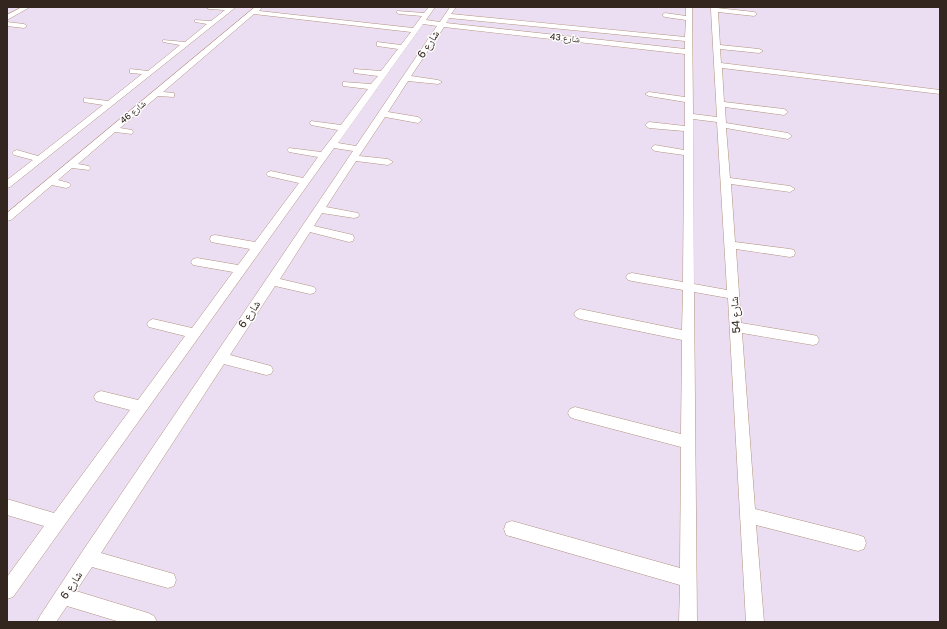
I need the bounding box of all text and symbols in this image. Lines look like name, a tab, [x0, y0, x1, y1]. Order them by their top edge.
street label: شارع 6	[414, 27, 442, 61]
street label: شارع 43	[549, 30, 581, 46]
street label: شارع 46	[118, 98, 149, 126]
street label: شارع 54	[727, 296, 743, 334]
street label: شارع 6	[235, 298, 263, 330]
street label: شارع 6	[57, 568, 85, 602]

